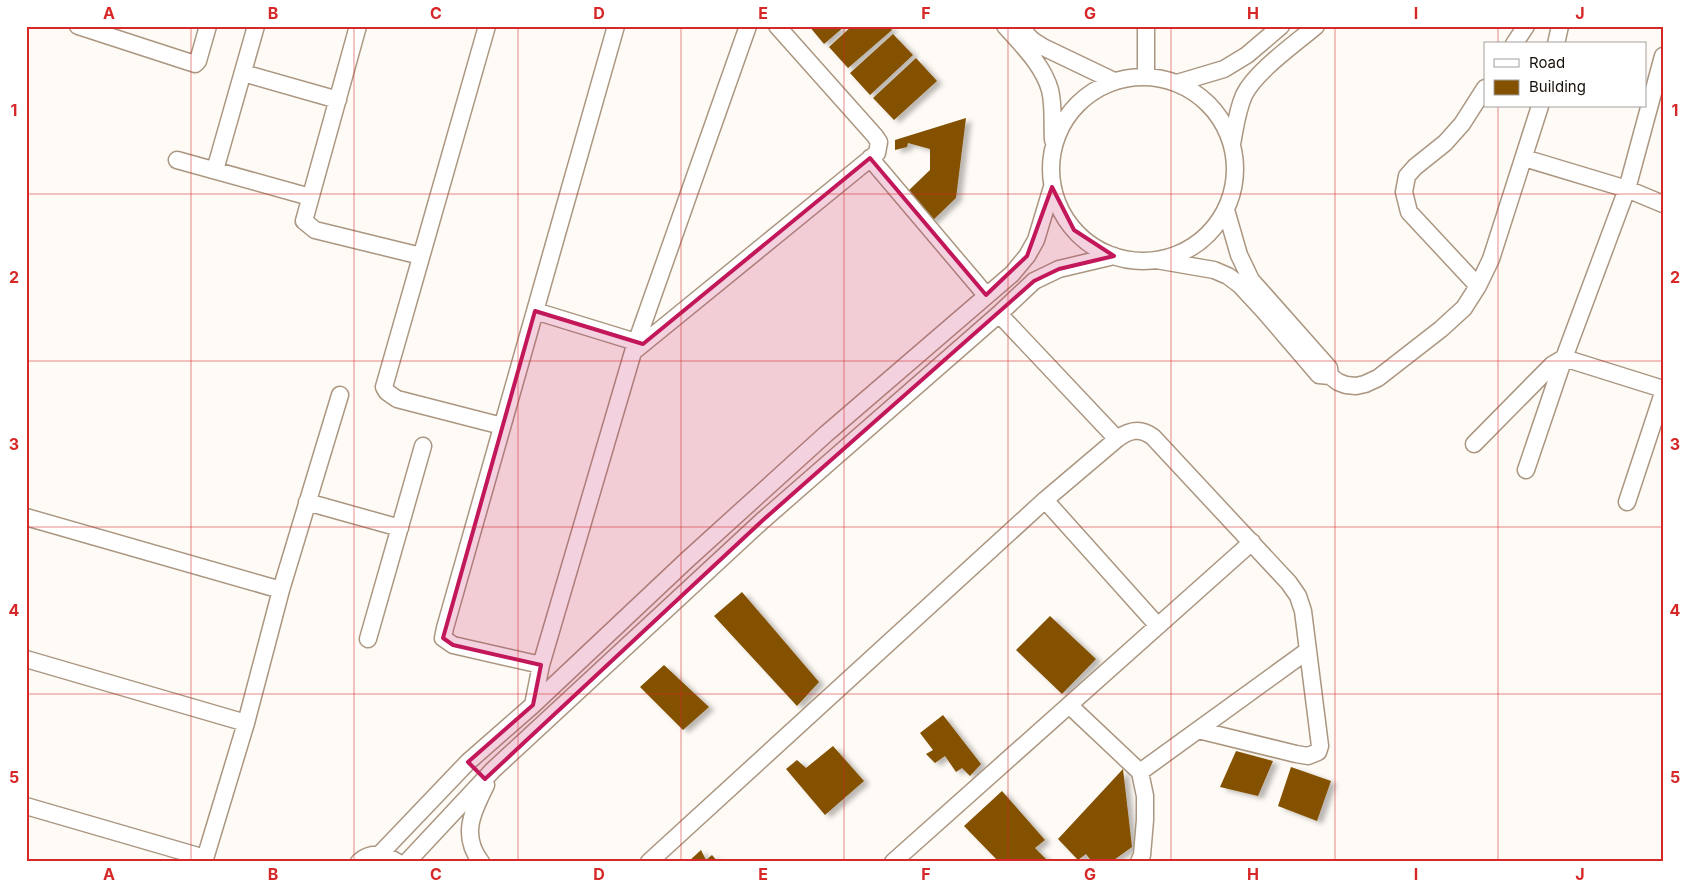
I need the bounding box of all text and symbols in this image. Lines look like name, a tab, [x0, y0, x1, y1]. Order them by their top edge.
text: A	[103, 3, 115, 23]
text: B	[268, 3, 278, 23]
text: C	[430, 3, 442, 23]
text: D	[593, 3, 605, 23]
text: E	[758, 3, 768, 23]
text: F	[921, 3, 931, 23]
text: G	[1084, 3, 1096, 23]
text: H	[1247, 3, 1259, 23]
text: I	[1414, 3, 1418, 23]
text: J	[1575, 3, 1585, 23]
legend	[1484, 42, 1646, 108]
text: Road	[1529, 53, 1565, 72]
text: Building	[1529, 77, 1586, 96]
text: 1	[11, 100, 17, 120]
text: 1	[1672, 100, 1678, 120]
text: 2	[9, 267, 19, 287]
text: 2	[1670, 267, 1680, 287]
text: 3	[9, 434, 19, 454]
text: 3	[1670, 434, 1680, 454]
text: 4	[9, 600, 20, 620]
text: 4	[1670, 600, 1681, 620]
text: 5	[9, 767, 19, 787]
text: 5	[1670, 767, 1680, 787]
text: A	[103, 864, 115, 884]
text: B	[268, 864, 278, 884]
text: C	[430, 864, 442, 884]
text: D	[593, 864, 605, 884]
text: E	[758, 864, 768, 884]
text: F	[921, 864, 931, 884]
text: G	[1084, 864, 1096, 884]
text: H	[1247, 864, 1259, 884]
text: I	[1414, 864, 1418, 884]
text: J	[1575, 864, 1585, 884]

